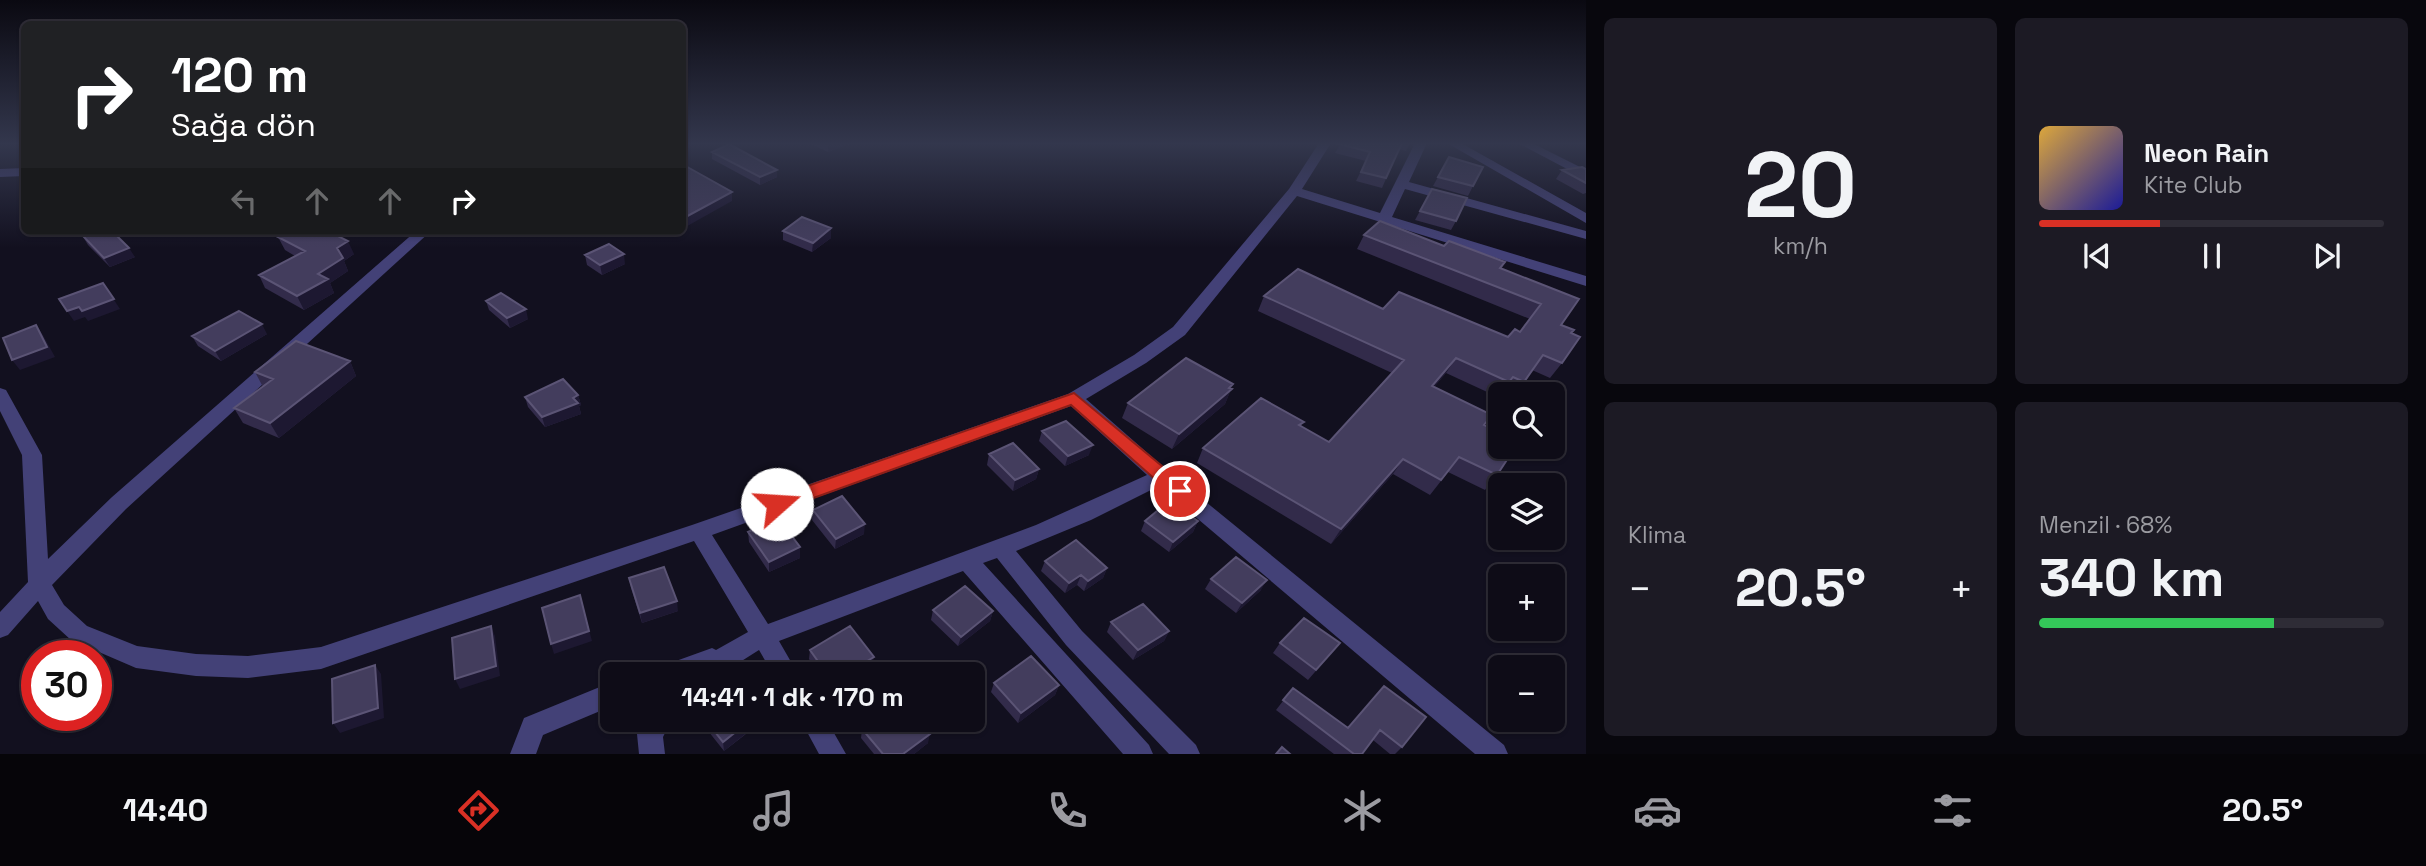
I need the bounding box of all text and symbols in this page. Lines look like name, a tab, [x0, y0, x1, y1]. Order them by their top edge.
text: 120 m	[171, 44, 308, 106]
icon: right	[56, 49, 147, 140]
text: Sağa dön	[171, 105, 316, 145]
text: 20	[1744, 127, 1857, 244]
text: Neon Rain	[2144, 136, 2269, 170]
text: Kite Club	[2144, 170, 2243, 200]
icon: left	[225, 182, 263, 220]
icon: ahead	[298, 182, 336, 220]
icon: ahead	[371, 182, 409, 220]
icon: right	[444, 182, 482, 220]
text: km/h	[1773, 231, 1828, 261]
icon: previous	[2078, 237, 2116, 275]
icon: pause	[2193, 237, 2231, 275]
icon: next	[2308, 237, 2346, 275]
map controls	[1488, 382, 1565, 732]
button: search	[1488, 382, 1565, 459]
pin	[1150, 461, 1210, 521]
position arrow	[740, 467, 814, 541]
icon: arrive	[1161, 472, 1199, 510]
button: layers	[1488, 473, 1565, 550]
text: Menzil · 68%	[2039, 510, 2172, 540]
text: Klima	[1628, 520, 1686, 550]
text: 340 km	[2039, 545, 2224, 611]
text: 20.5°	[1735, 555, 1866, 621]
button: +	[1488, 564, 1565, 641]
text: −	[1628, 565, 1652, 613]
text: +	[1949, 565, 1973, 613]
speed limit sign: 30	[21, 640, 112, 731]
button: −	[1488, 655, 1565, 732]
text: 14:41 · 1 dk · 170 m	[681, 680, 904, 714]
icon: directions	[454, 786, 503, 835]
icon: music	[749, 786, 798, 835]
icon: phone	[1043, 786, 1092, 835]
icon: climate	[1338, 786, 1387, 835]
icon: car	[1633, 786, 1682, 835]
icon: filters	[1928, 786, 1977, 835]
text: 14:40	[123, 790, 208, 830]
text: 20.5°	[2222, 790, 2303, 830]

